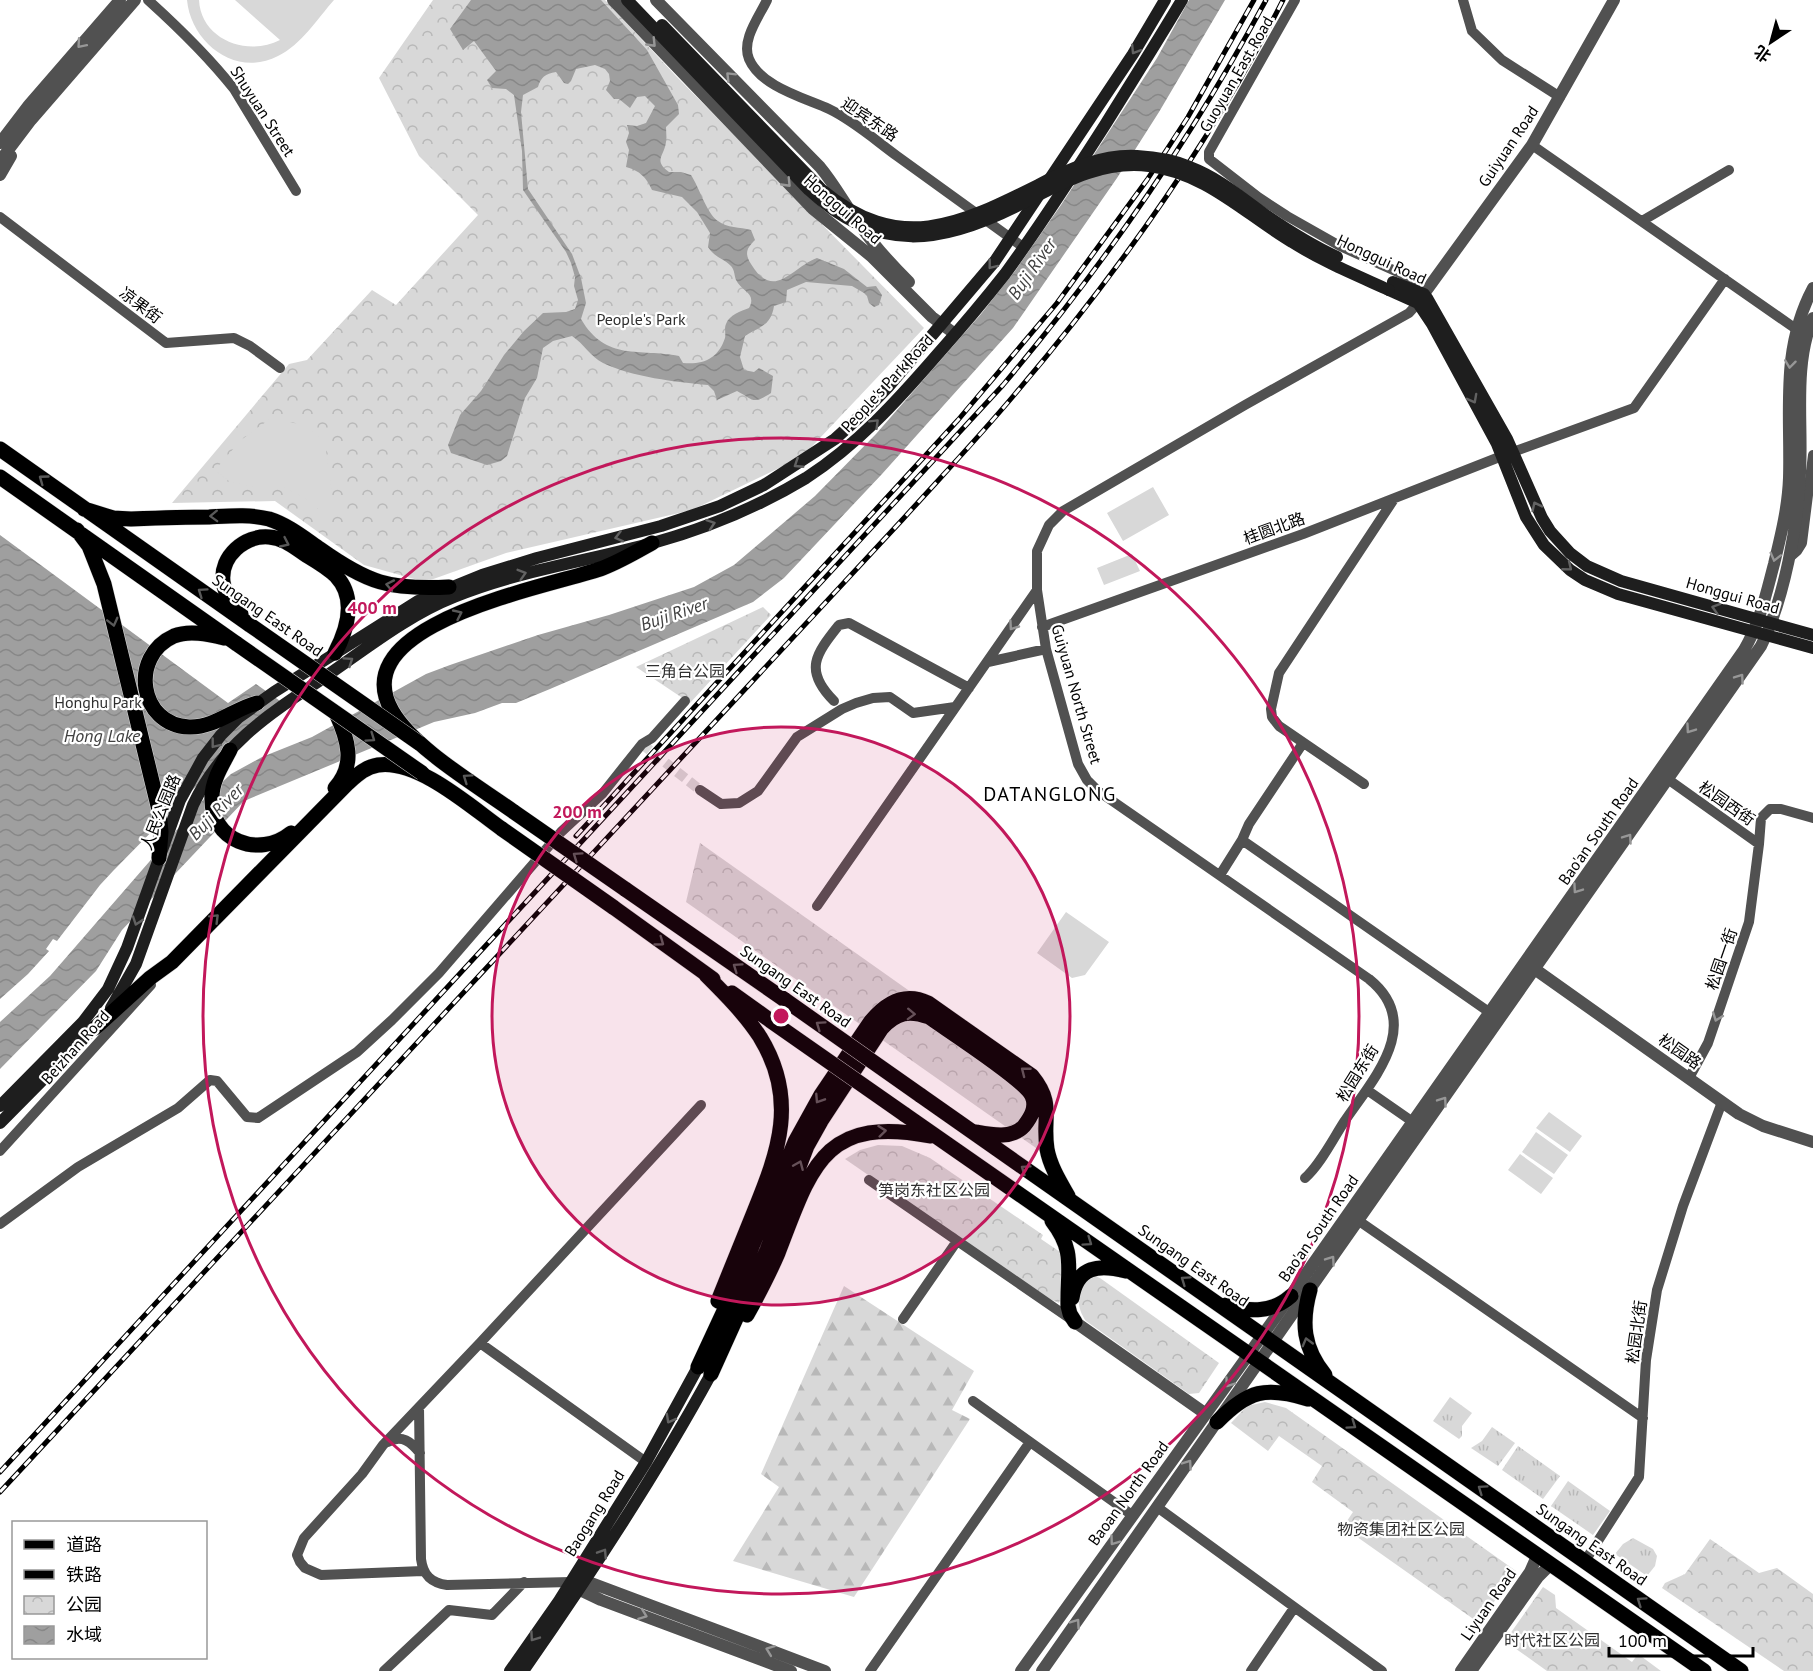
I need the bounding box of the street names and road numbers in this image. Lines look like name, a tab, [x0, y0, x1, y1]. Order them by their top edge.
street label: Guoyuan East Road	[1195, 12, 1277, 136]
street label: Shuyuan Street	[226, 62, 300, 160]
street label: 迎宾东路	[838, 93, 902, 145]
street label: Guiyuan Road	[1474, 102, 1542, 190]
street label: Honggui Road	[800, 170, 886, 248]
street label: Honggui Road	[1334, 230, 1430, 288]
street label: 凉果街	[116, 283, 166, 327]
street label: People's Park Road	[836, 330, 938, 436]
street label: 桂圆北路	[1241, 508, 1307, 548]
street label: Sungang East Road	[209, 569, 327, 661]
street label: Honggui Road	[1684, 572, 1782, 618]
street label: Guiyuan North Street	[1047, 622, 1107, 767]
street label: 人民公园路	[136, 771, 184, 853]
street label: Bao'an South Road	[1554, 773, 1642, 889]
street label: 松园西街	[1695, 776, 1759, 830]
street label: 松园一街	[1701, 925, 1741, 993]
street label: Sungang East Road	[737, 940, 855, 1032]
street label: Beizhan Road	[37, 1006, 113, 1088]
street label: 松园路	[1655, 1029, 1705, 1073]
street label: 松园东街	[1332, 1041, 1382, 1105]
street label: Bao'an South Road	[1274, 1170, 1362, 1286]
street label: Sungang East Road	[1135, 1219, 1253, 1311]
street label: 松园北街	[1622, 1299, 1650, 1365]
street label: Baoan North Road	[1083, 1437, 1173, 1549]
street label: Baogang Road	[560, 1466, 628, 1560]
street label: Sungang East Road	[1533, 1498, 1651, 1590]
street label: Liyuan Road	[1456, 1564, 1520, 1644]

